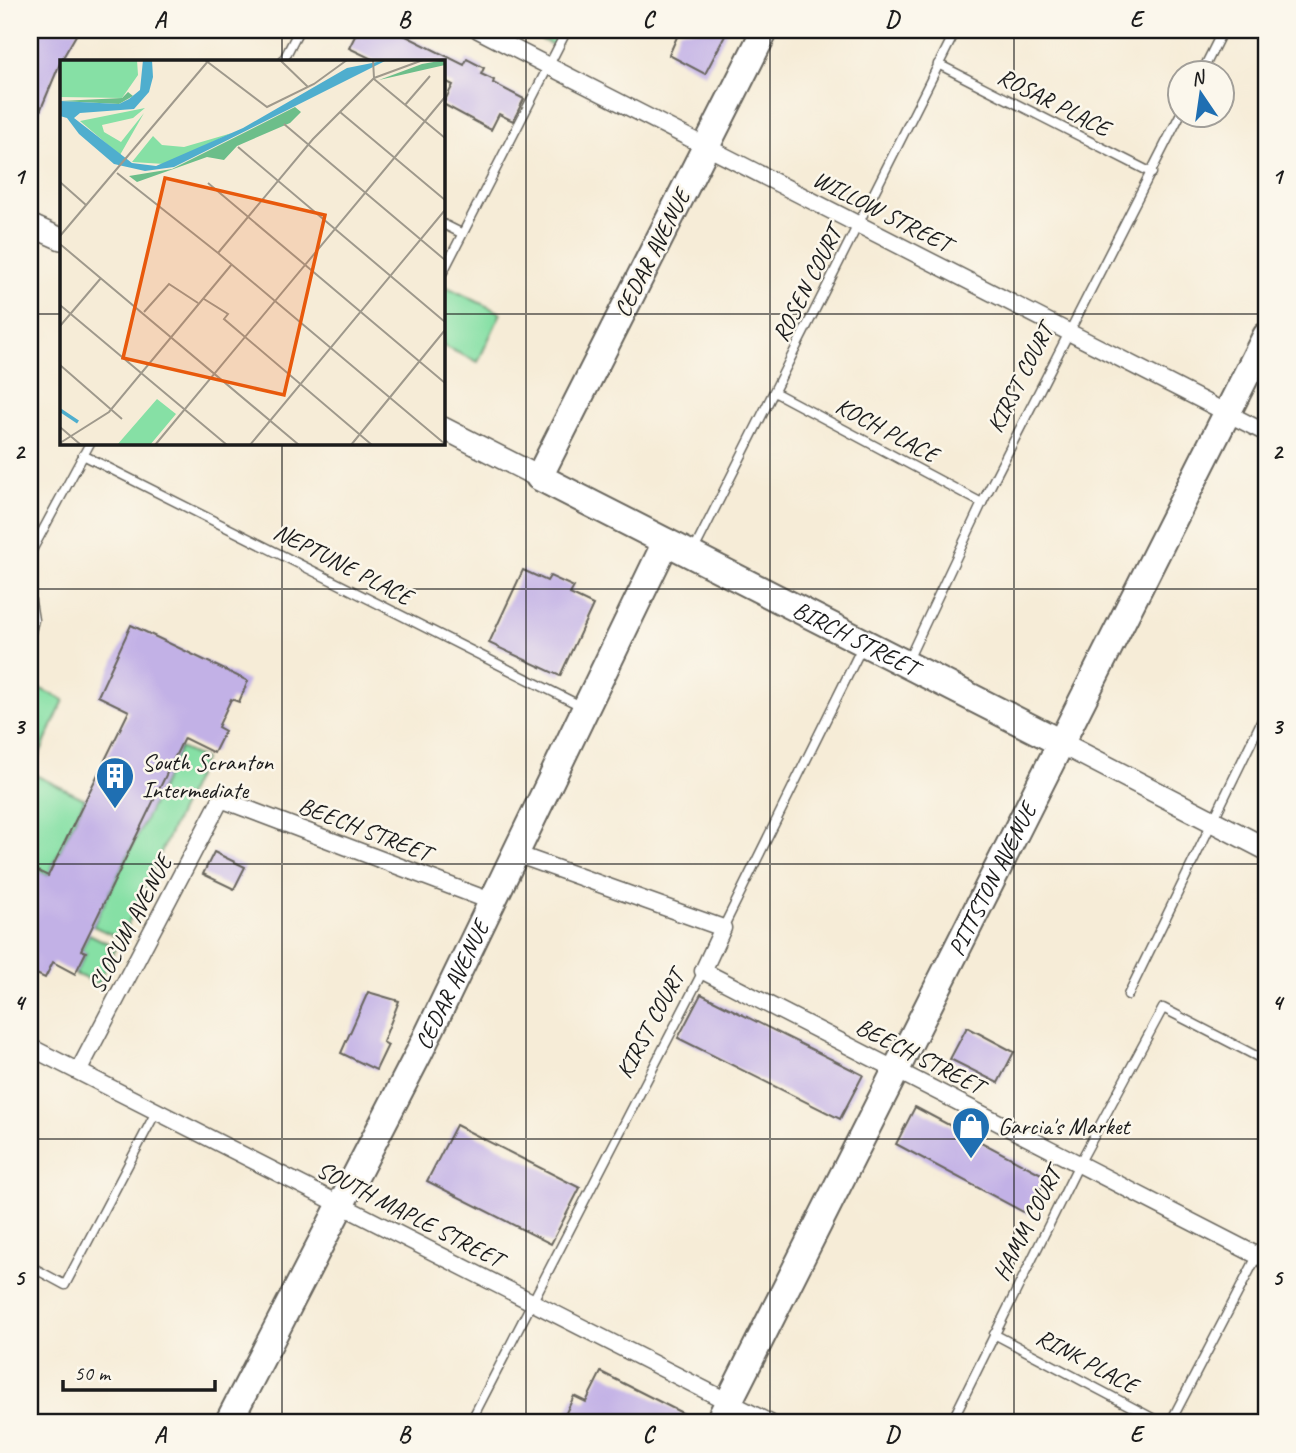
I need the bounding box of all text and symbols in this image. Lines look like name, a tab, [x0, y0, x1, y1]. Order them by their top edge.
text: A	[154, 5, 168, 34]
text: B	[398, 5, 412, 34]
text: C	[643, 5, 657, 34]
text: D	[885, 5, 901, 34]
text: E	[1130, 5, 1146, 34]
inset map	[60, 60, 444, 444]
north arrow	[1166, 60, 1236, 130]
street label: ROSAR PLACE	[993, 61, 1118, 145]
text: N	[1189, 65, 1209, 91]
text: 1	[14, 162, 27, 191]
text: 1	[1272, 162, 1285, 191]
street label: WILLOW STREET	[808, 163, 961, 261]
street label: CEDAR AVENUE	[607, 182, 698, 322]
street label: ROSEN COURT	[765, 216, 851, 346]
street label: KIRST COURT	[980, 314, 1062, 438]
street label: KOCH PLACE	[831, 391, 946, 471]
text: 2	[14, 437, 27, 466]
text: 2	[1272, 437, 1285, 466]
street label: NEPTUNE PLACE	[269, 516, 420, 613]
street label: BIRCH STREET	[788, 594, 928, 685]
text: 3	[14, 712, 27, 741]
text: 3	[1272, 712, 1285, 741]
place label: South Scranton Intermediate	[142, 747, 274, 805]
building icon: South Scranton Intermediate	[94, 755, 136, 810]
street label: BEECH STREET	[295, 790, 440, 870]
street label: PITTSTON AVENUE	[941, 795, 1044, 961]
street label: SLOCUM AVENUE	[81, 847, 180, 998]
street label: CEDAR AVENUE	[408, 913, 497, 1054]
street label: KIRST COURT	[609, 960, 693, 1083]
text: 4	[14, 988, 27, 1017]
text: 4	[1272, 988, 1285, 1017]
street label: BEECH STREET	[851, 1011, 993, 1103]
shop icon: Garcia's Market	[950, 1105, 992, 1160]
place label: Garcia's Market	[998, 1111, 1131, 1141]
street label: SOUTH MAPLE STREET	[312, 1154, 513, 1276]
street label: HAMM COURT	[986, 1157, 1071, 1286]
text: 5	[14, 1263, 26, 1292]
text: 5	[1272, 1263, 1284, 1292]
street label: RINK PLACE	[1031, 1322, 1145, 1402]
scale bar	[63, 1348, 215, 1392]
text: 50 m	[74, 1360, 112, 1386]
text: A	[154, 1420, 168, 1449]
text: B	[398, 1420, 412, 1449]
text: C	[643, 1420, 657, 1449]
text: D	[885, 1420, 901, 1449]
text: E	[1130, 1420, 1146, 1449]

